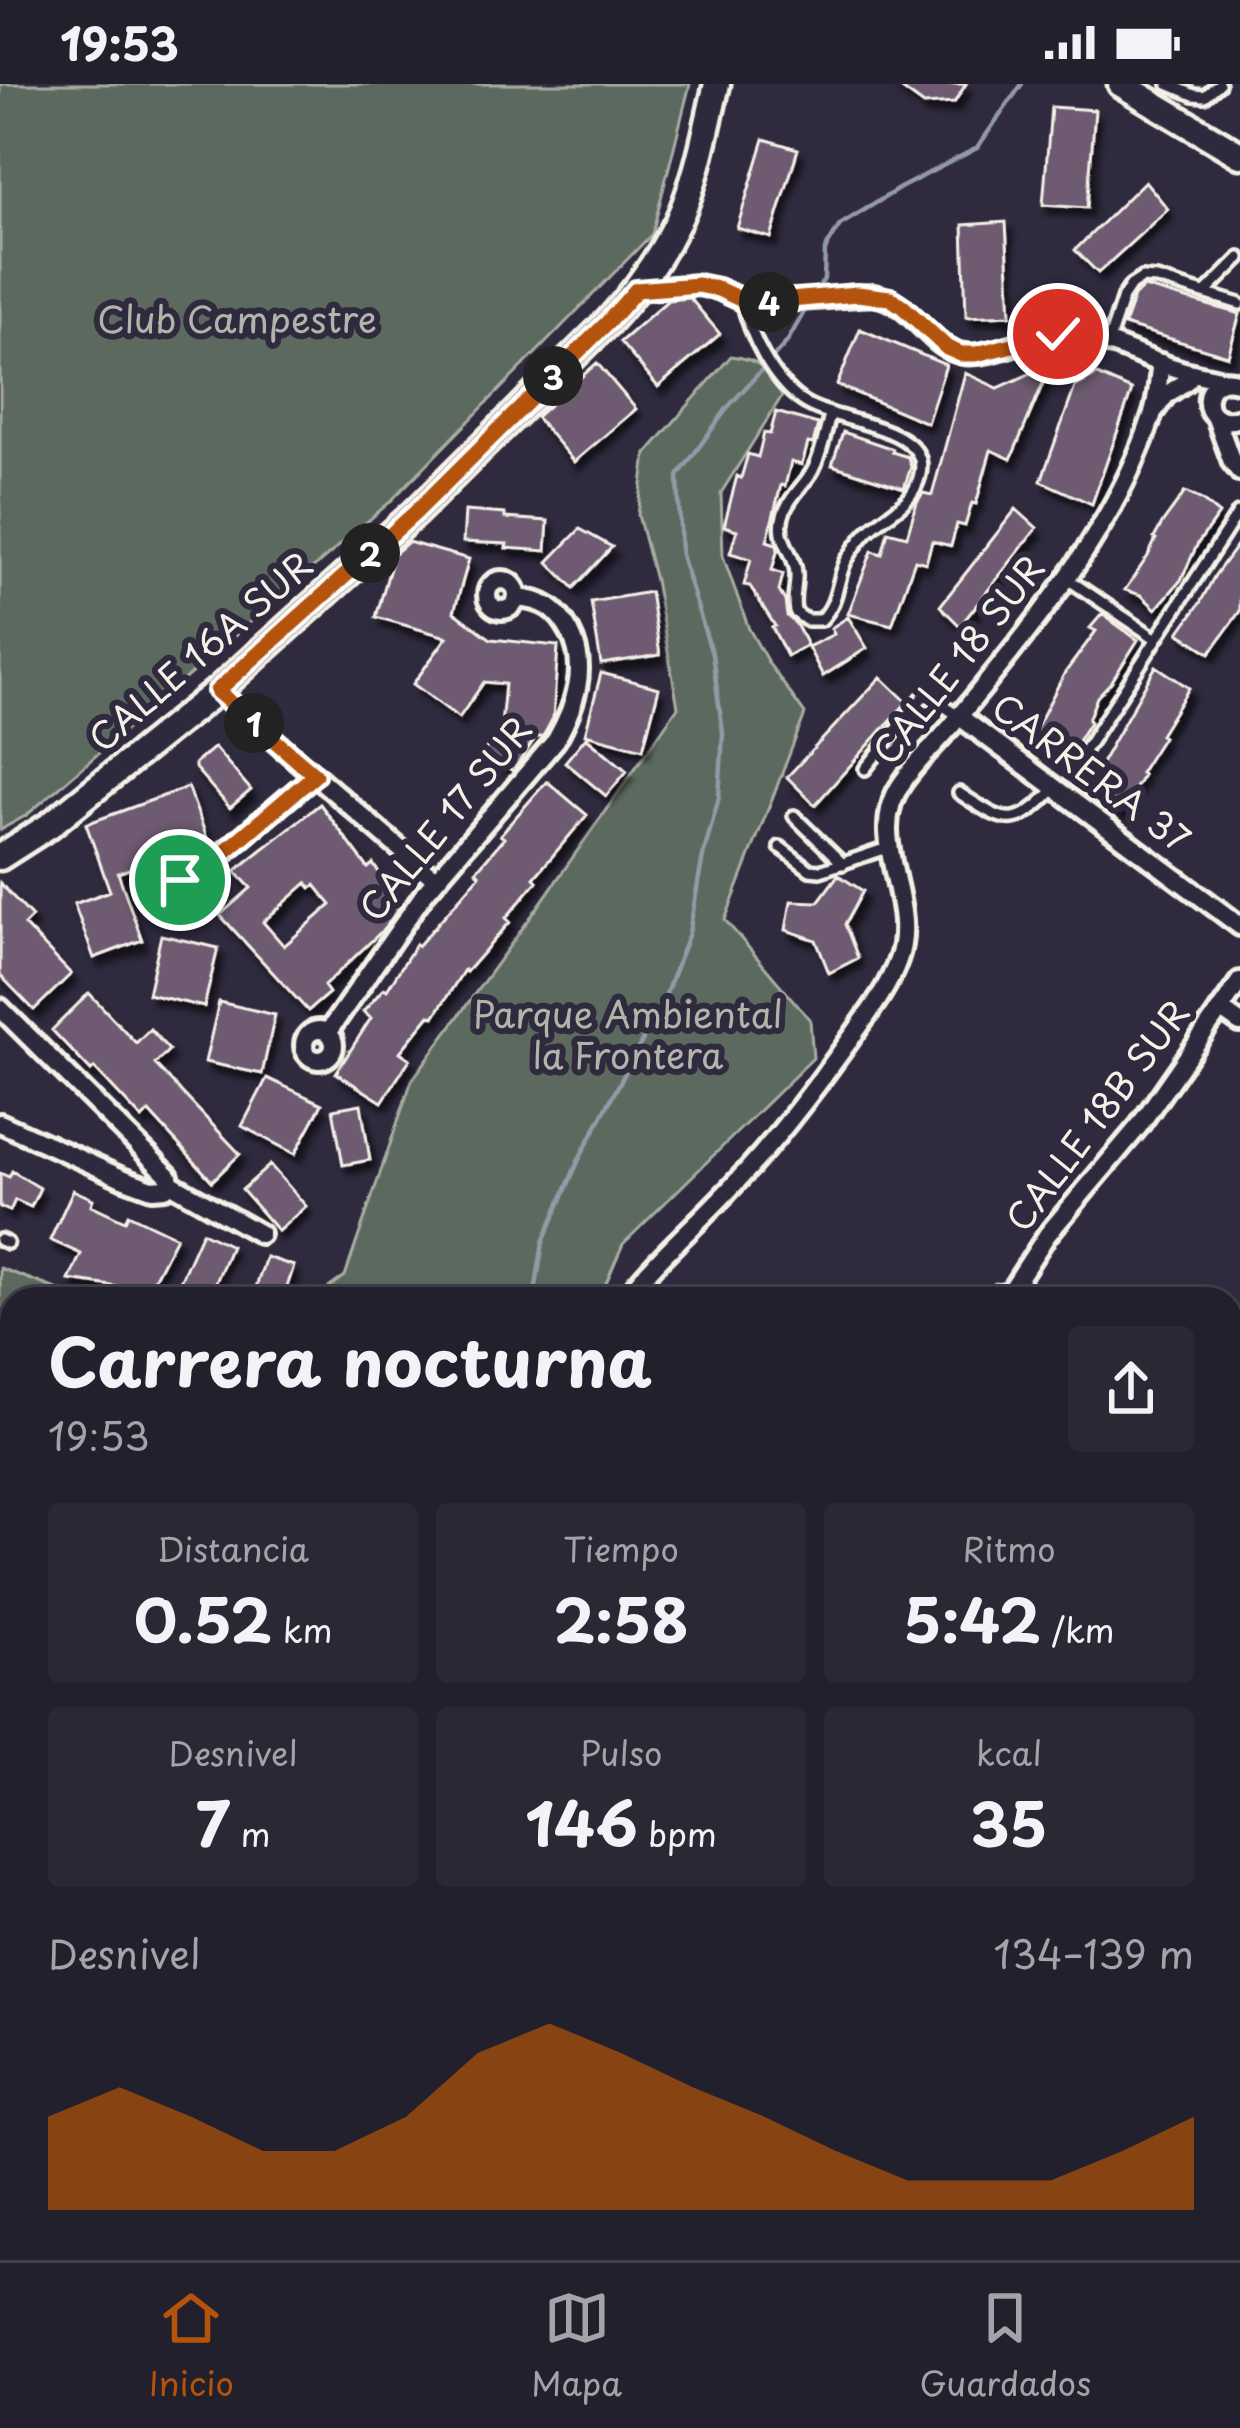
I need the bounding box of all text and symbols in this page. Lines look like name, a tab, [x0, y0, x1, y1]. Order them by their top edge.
text: 19:53	[60, 8, 179, 76]
pin: 4	[739, 272, 799, 332]
text: 4	[758, 277, 780, 327]
pin	[1007, 283, 1109, 385]
park label: Club Campestre	[97, 291, 377, 345]
icon: check	[1025, 301, 1091, 367]
pin: 3	[523, 346, 583, 406]
text: 3	[542, 351, 564, 401]
pin: 2	[340, 523, 400, 583]
text: 2	[358, 528, 382, 578]
street label: CALLE 16A SUR	[79, 542, 323, 762]
street label: CALLE 18 SUR	[858, 542, 1057, 775]
street label: CARRERA 37	[982, 679, 1203, 864]
pin: 1	[224, 693, 284, 753]
street label: CALLE 17 SUR	[345, 704, 544, 932]
pin	[129, 829, 231, 931]
icon: arrive	[147, 847, 213, 913]
park label: Parque Ambiental la Frontera	[473, 986, 783, 1081]
street label: CALLE 18B SUR	[991, 988, 1202, 1242]
text: Carrera nocturna	[48, 1310, 652, 1409]
button: share	[1068, 1326, 1194, 1452]
text: 19:53	[48, 1405, 150, 1464]
text: Distancia	[157, 1523, 309, 1573]
text: Tiempo	[563, 1523, 679, 1573]
text: Ritmo	[962, 1523, 1056, 1573]
text: 0.52	[134, 1573, 272, 1663]
text: 2:58	[553, 1573, 689, 1663]
text: 5:42	[903, 1573, 1041, 1663]
text: km	[272, 1604, 332, 1654]
text: /km	[1041, 1604, 1115, 1654]
text: Desnivel	[169, 1727, 297, 1777]
text: Pulso	[580, 1727, 662, 1777]
text: kcal	[976, 1727, 1042, 1777]
text: 7	[195, 1777, 230, 1867]
text: 146	[525, 1777, 638, 1867]
text: 35	[970, 1777, 1048, 1867]
text: m	[230, 1808, 271, 1858]
text: bpm	[638, 1808, 717, 1858]
text: Desnivel	[48, 1923, 200, 1982]
text: 134–139 m	[994, 1923, 1194, 1982]
tab: Inicio	[149, 2285, 234, 2407]
tab: Mapa	[531, 2285, 622, 2407]
tab: Guardados	[919, 2285, 1091, 2407]

